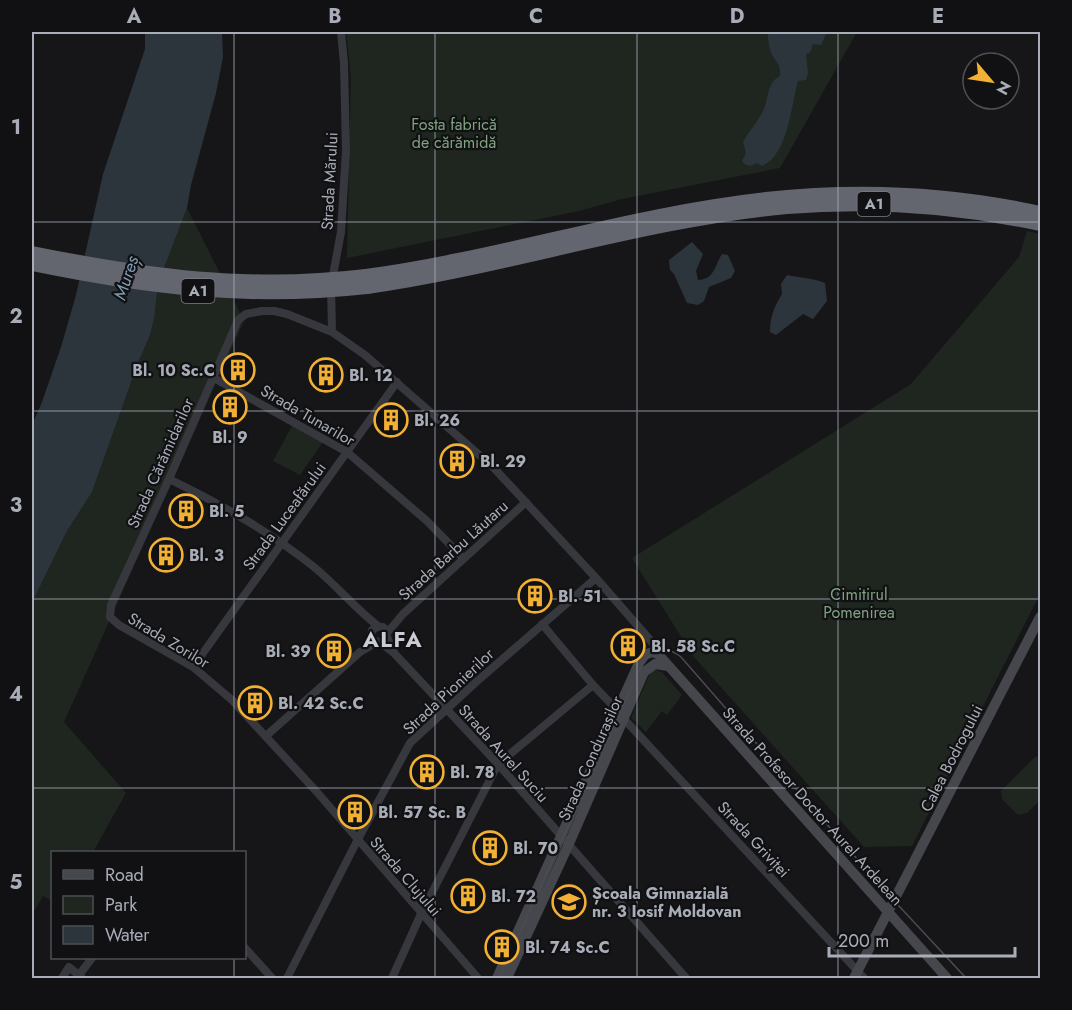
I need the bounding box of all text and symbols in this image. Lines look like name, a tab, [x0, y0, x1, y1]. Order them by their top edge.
text: A	[126, 2, 142, 31]
text: B	[328, 2, 342, 31]
text: C	[529, 2, 543, 31]
text: D	[730, 2, 744, 31]
text: E	[932, 2, 944, 31]
north arrow	[961, 51, 1021, 111]
text: N	[991, 77, 1017, 99]
text: 1	[11, 113, 21, 142]
park label: Fosta fabrică de cărămidă	[411, 113, 497, 154]
street label: Strada Mărului	[315, 131, 344, 231]
road number: A1	[858, 192, 890, 216]
water label: Mureș	[107, 252, 146, 303]
road number: A1	[182, 279, 214, 303]
text: 2	[9, 302, 23, 331]
building icon: Bl. 10 Sc.C	[220, 352, 256, 388]
building icon: Bl. 12	[308, 357, 344, 393]
place label: Bl. 10 Sc.C	[132, 359, 215, 382]
place label: Bl. 12	[349, 364, 393, 387]
street label: Strada Tunarilor	[256, 379, 360, 452]
building icon: Bl. 9	[212, 389, 248, 425]
street label: Strada Cărămidarilor	[121, 394, 200, 532]
building icon: Bl. 26	[373, 402, 409, 438]
place label: Bl. 26	[414, 409, 460, 432]
place label: Bl. 9	[212, 426, 248, 449]
building icon: Bl. 29	[439, 443, 475, 479]
place label: Bl. 29	[480, 450, 526, 473]
street label: Strada Luceafărului	[237, 457, 332, 575]
text: 3	[10, 491, 22, 520]
building icon: Bl. 5	[168, 493, 204, 529]
street label: Strada Barbu Lăutaru	[393, 495, 513, 606]
place label: Bl. 5	[209, 500, 244, 523]
building icon: Bl. 3	[148, 537, 184, 573]
place label: Bl. 3	[189, 544, 224, 567]
building icon: Bl. 51	[517, 578, 553, 614]
park label: Cimitirul Pomenirea	[823, 583, 895, 624]
place label: Bl. 51	[558, 585, 601, 608]
street label: Strada Zorilor	[123, 607, 215, 674]
district label: ALFA	[362, 623, 423, 655]
building icon: Bl. 58 Sc.C	[610, 628, 646, 664]
building icon: Bl. 39	[316, 633, 352, 669]
place label: Bl. 58 Sc.C	[651, 635, 735, 658]
place label: Bl. 39	[265, 640, 311, 663]
street label: Strada Pionierilor	[398, 643, 499, 740]
text: 4	[9, 680, 23, 709]
building icon: Bl. 42 Sc.C	[237, 685, 273, 721]
place label: Bl. 42 Sc.C	[278, 692, 364, 715]
street label: Strada Condurașilor	[553, 692, 629, 824]
street label: Strada Aurel Suciu	[453, 699, 554, 808]
street label: Calea Bodrogului	[915, 701, 988, 816]
street label: Strada Profesor Doctor Aurel Ardelean	[717, 702, 908, 911]
building icon: Bl. 78	[409, 754, 445, 790]
place label: Bl. 78	[450, 761, 495, 784]
building icon: Bl. 57 Sc. B	[337, 794, 373, 830]
street label: Strada Griviței	[712, 796, 795, 883]
place label: Bl. 57 Sc. B	[378, 801, 466, 824]
building icon: Bl. 70	[472, 830, 508, 866]
street label: Strada Clujului	[364, 831, 447, 921]
place label: Bl. 70	[513, 837, 558, 860]
legend	[51, 851, 246, 959]
text: Road	[105, 862, 144, 888]
text: 5	[10, 868, 23, 897]
building icon: Bl. 72	[450, 878, 486, 914]
place label: Școala Gimnazială nr. 3 Iosif Moldovan	[592, 882, 741, 923]
school or university icon: Școala Gimnazială nr. 3 Iosif Moldovan	[551, 884, 587, 920]
place label: Bl. 72	[491, 885, 536, 908]
text: Park	[105, 892, 137, 918]
scale bar	[829, 920, 1015, 958]
text: Water	[105, 922, 150, 948]
text: 200 m	[838, 928, 889, 954]
building icon: Bl. 74 Sc.C	[484, 929, 520, 965]
place label: Bl. 74 Sc.C	[525, 936, 610, 959]

